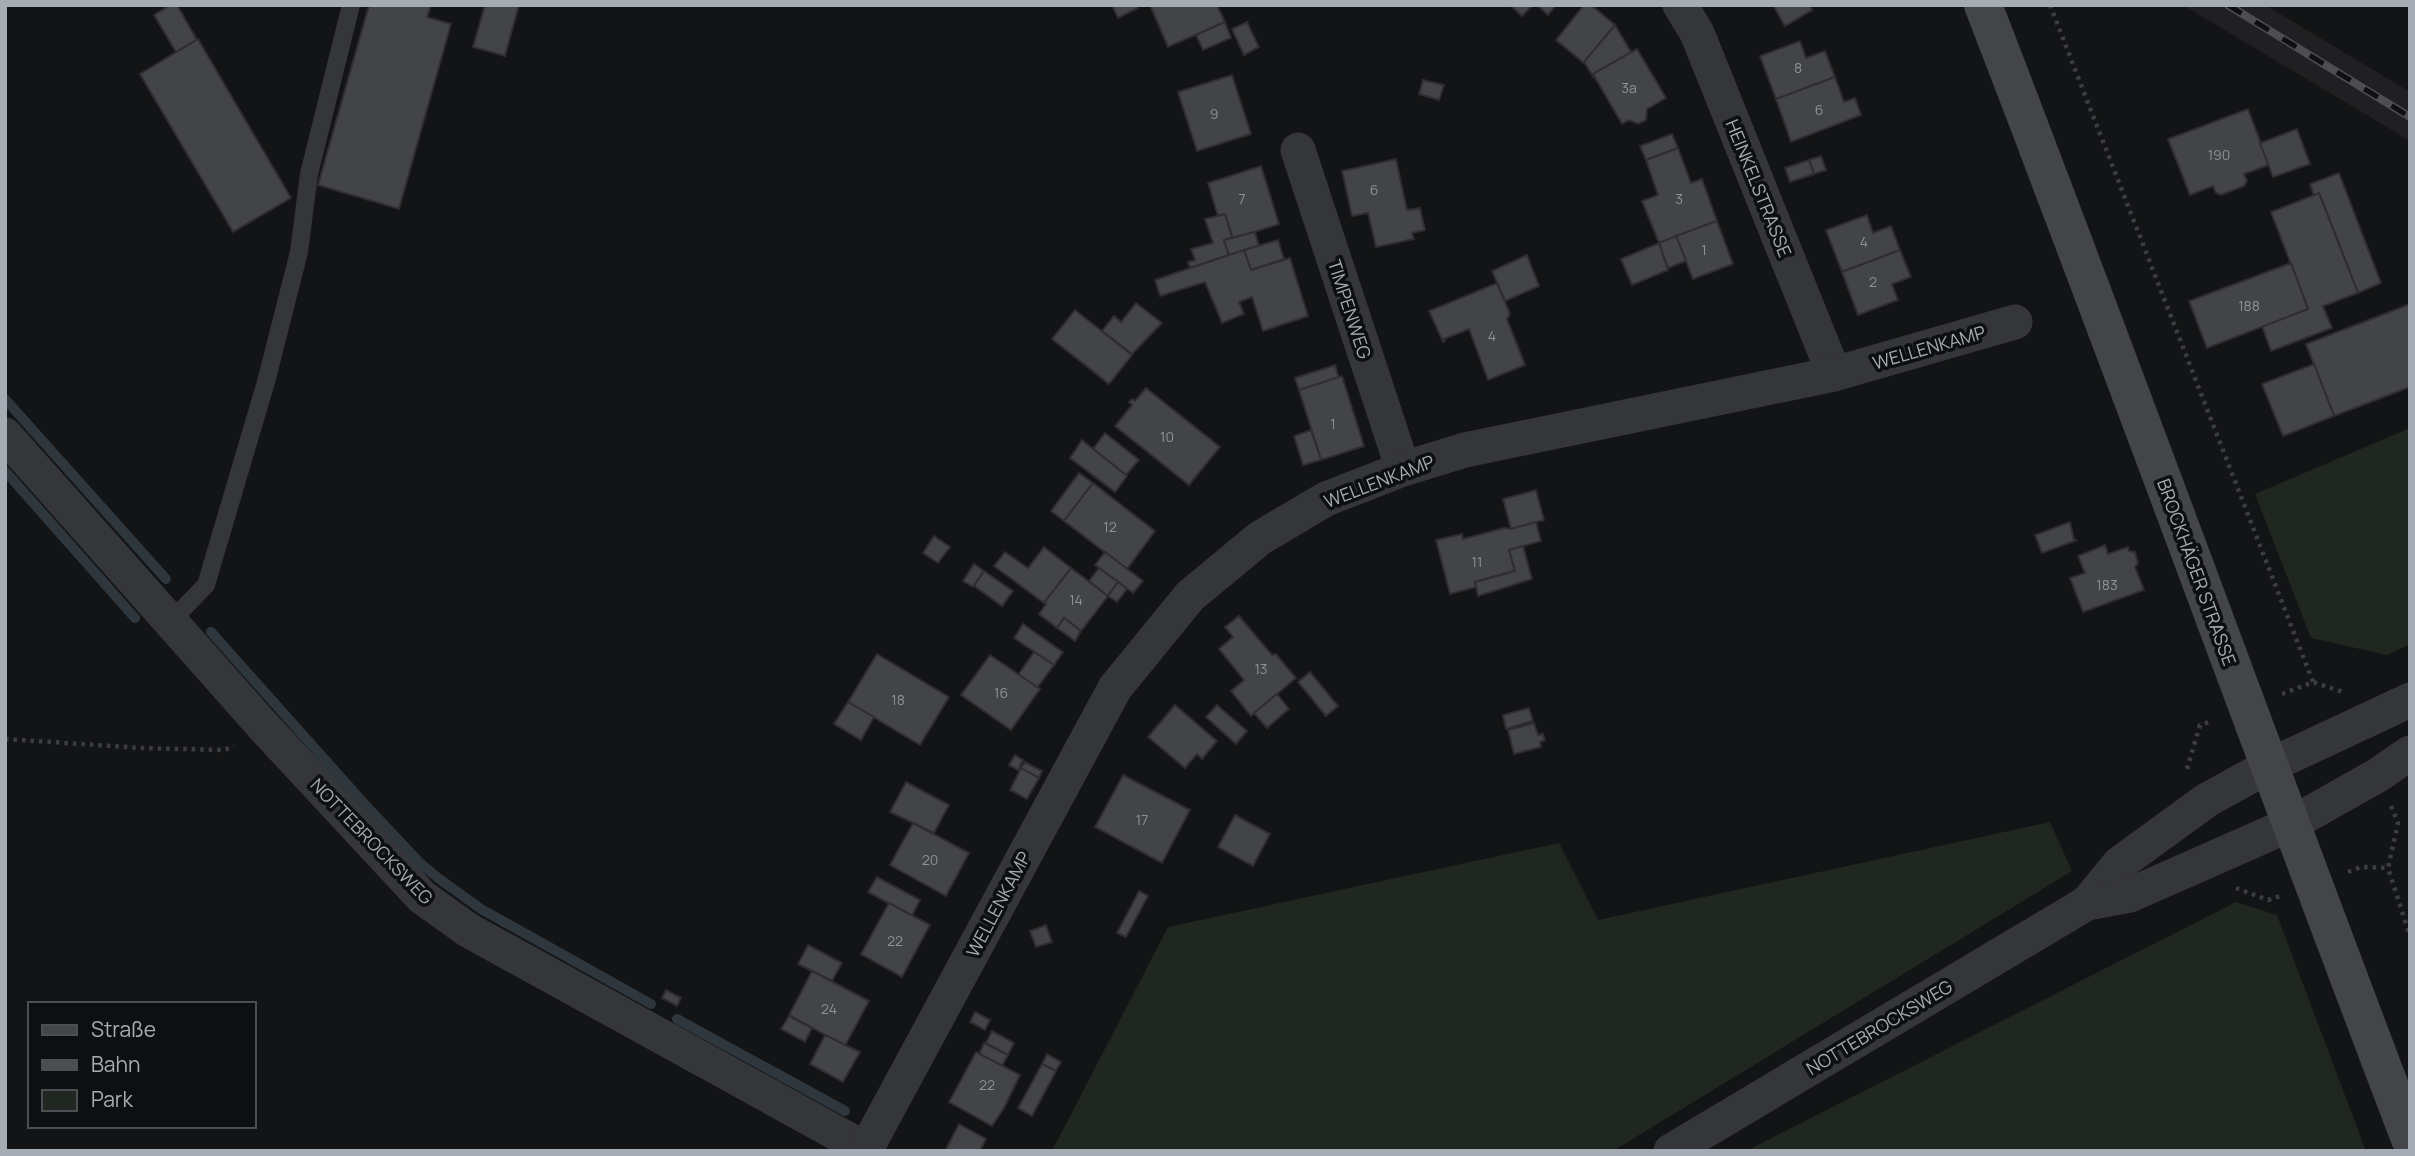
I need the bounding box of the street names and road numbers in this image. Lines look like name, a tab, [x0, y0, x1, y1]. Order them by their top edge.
street label: HEINKELSTRASSE	[1720, 116, 1798, 260]
street label: TIMPENWEG	[1323, 256, 1377, 362]
street label: WELLENKAMP	[1870, 319, 1988, 375]
street label: WELLENKAMP	[1320, 449, 1438, 513]
street label: BROCKHÄGER STRASSE	[2152, 475, 2242, 669]
street label: NOTTEBROCKSWEG	[306, 773, 439, 909]
street label: WELLENKAMP	[960, 847, 1036, 961]
street label: NOTTEBROCKSWEG	[1802, 974, 1957, 1080]

